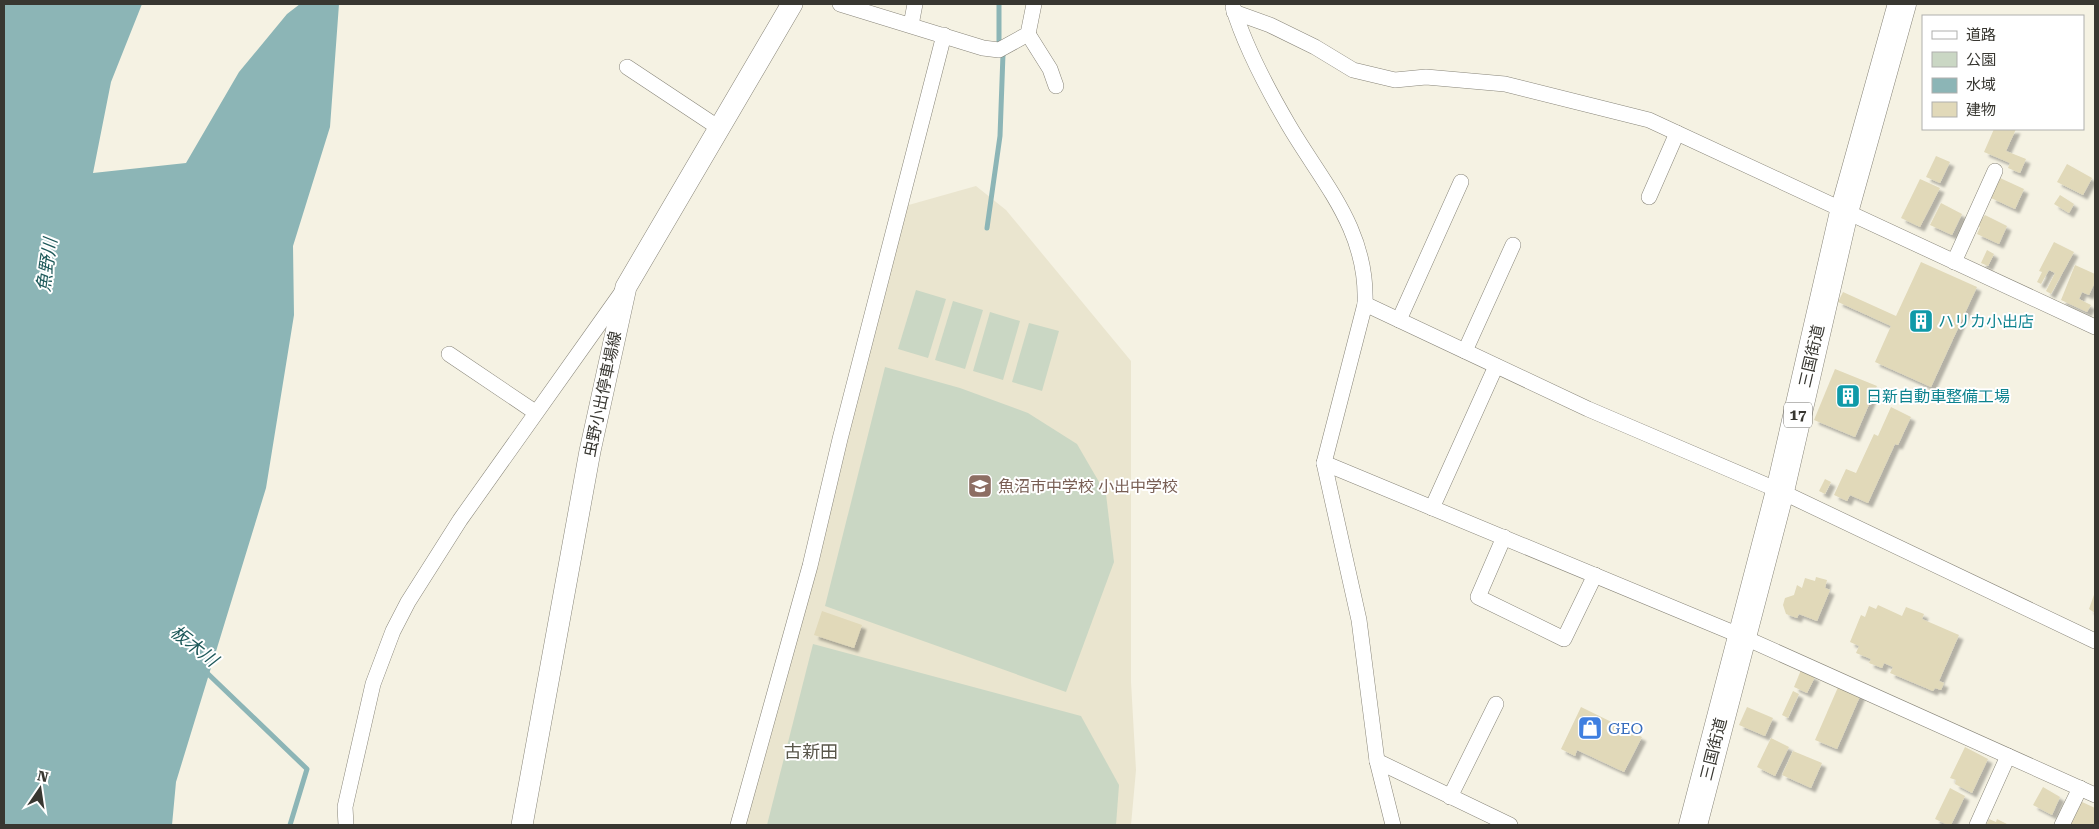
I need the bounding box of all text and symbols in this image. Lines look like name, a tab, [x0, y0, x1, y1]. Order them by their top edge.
legend	[1922, 15, 2084, 130]
text: 道路	[1966, 26, 1996, 44]
text: 公園	[1966, 51, 1996, 69]
text: 水域	[1966, 76, 1996, 94]
text: 建物	[1966, 101, 1996, 119]
water label: 魚野川	[32, 235, 61, 293]
building icon: ハリカ小出店	[1908, 308, 1934, 334]
place label: ハリカ小出店	[1938, 312, 2034, 331]
street label: 三国街道	[1795, 323, 1828, 389]
street label: 虫野小出停車場線	[580, 330, 625, 459]
building icon: 日新自動車整備工場	[1835, 383, 1861, 409]
place label: 日新自動車整備工場	[1866, 387, 2010, 406]
road number: 17	[1784, 402, 1812, 428]
school or university icon: 魚沼市中学校 小出中学校	[967, 473, 993, 499]
place label: 魚沼市中学校 小出中学校	[998, 477, 1178, 496]
water label: 板木川	[167, 621, 224, 672]
shop icon: GEO	[1577, 715, 1603, 741]
street label: 三国街道	[1697, 716, 1730, 782]
place label: GEO	[1608, 719, 1643, 738]
district label: 古新田	[784, 741, 838, 762]
north arrow	[15, 764, 65, 814]
text: N	[36, 767, 50, 785]

